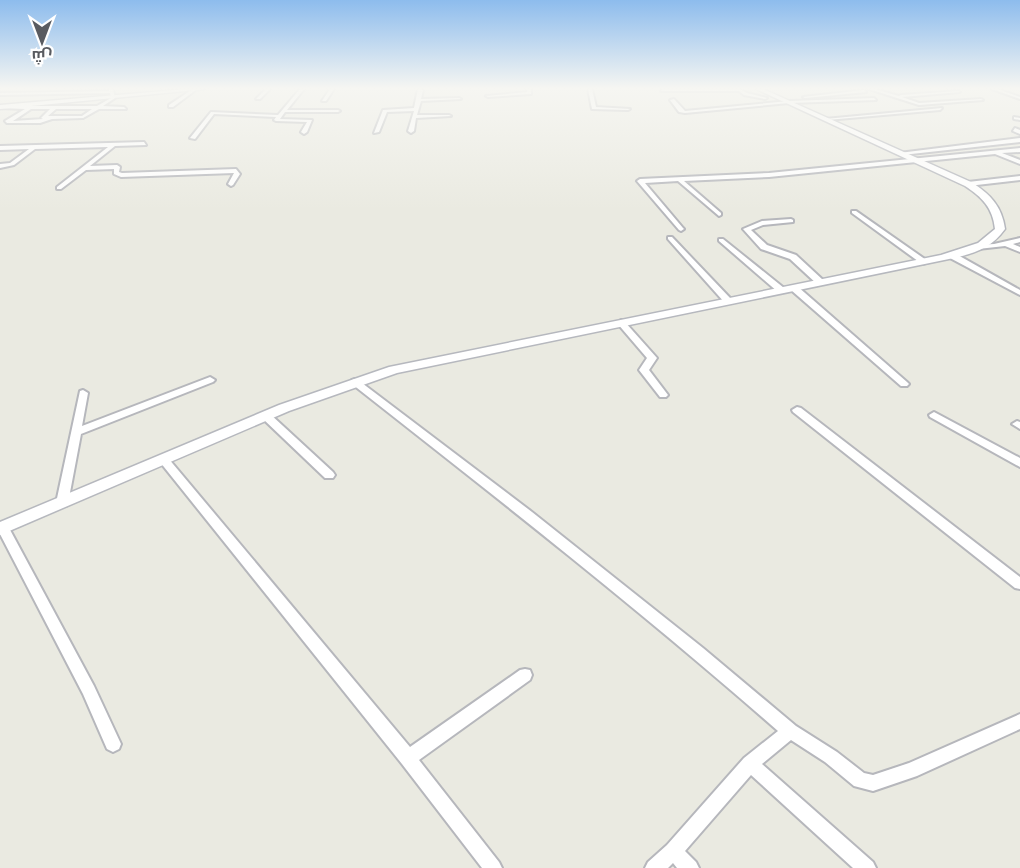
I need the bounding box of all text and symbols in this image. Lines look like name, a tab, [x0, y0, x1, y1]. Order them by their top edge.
north arrow	[12, 12, 72, 72]
text: ش	[32, 47, 52, 65]

